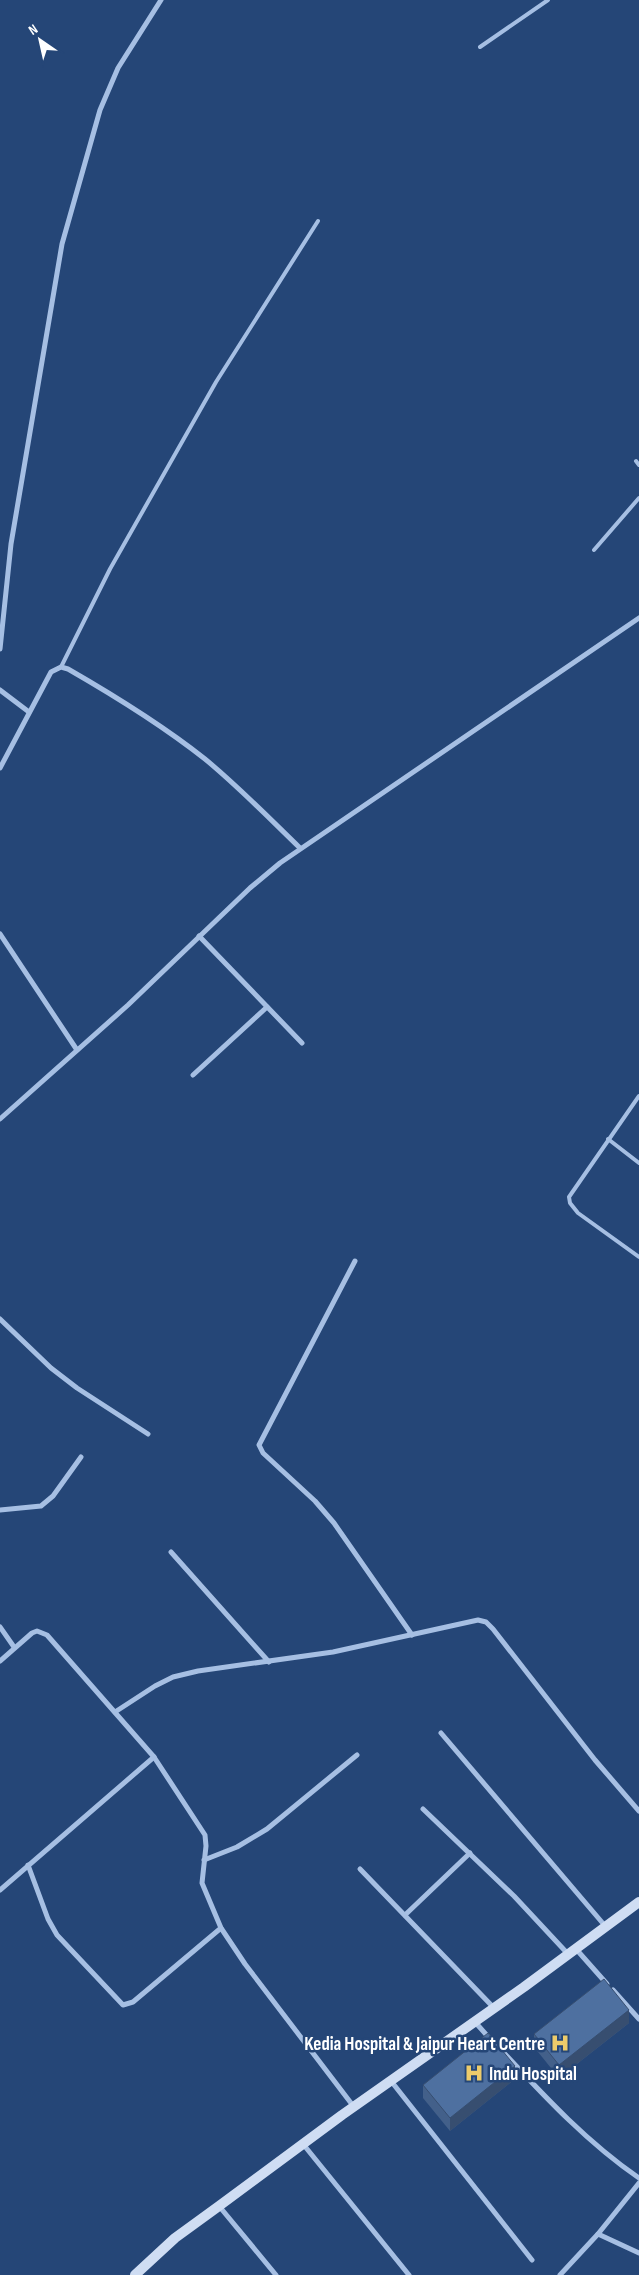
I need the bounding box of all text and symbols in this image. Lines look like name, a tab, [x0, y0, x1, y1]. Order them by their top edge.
north arrow	[15, 15, 65, 65]
text: N	[25, 20, 41, 39]
hospital icon: Kedia Hospital & Jaipur Heart Centre	[549, 2032, 571, 2054]
place label: Kedia Hospital & Jaipur Heart Centre	[304, 2033, 545, 2056]
hospital icon: Indu Hospital	[463, 2062, 485, 2084]
place label: Indu Hospital	[489, 2063, 577, 2086]

